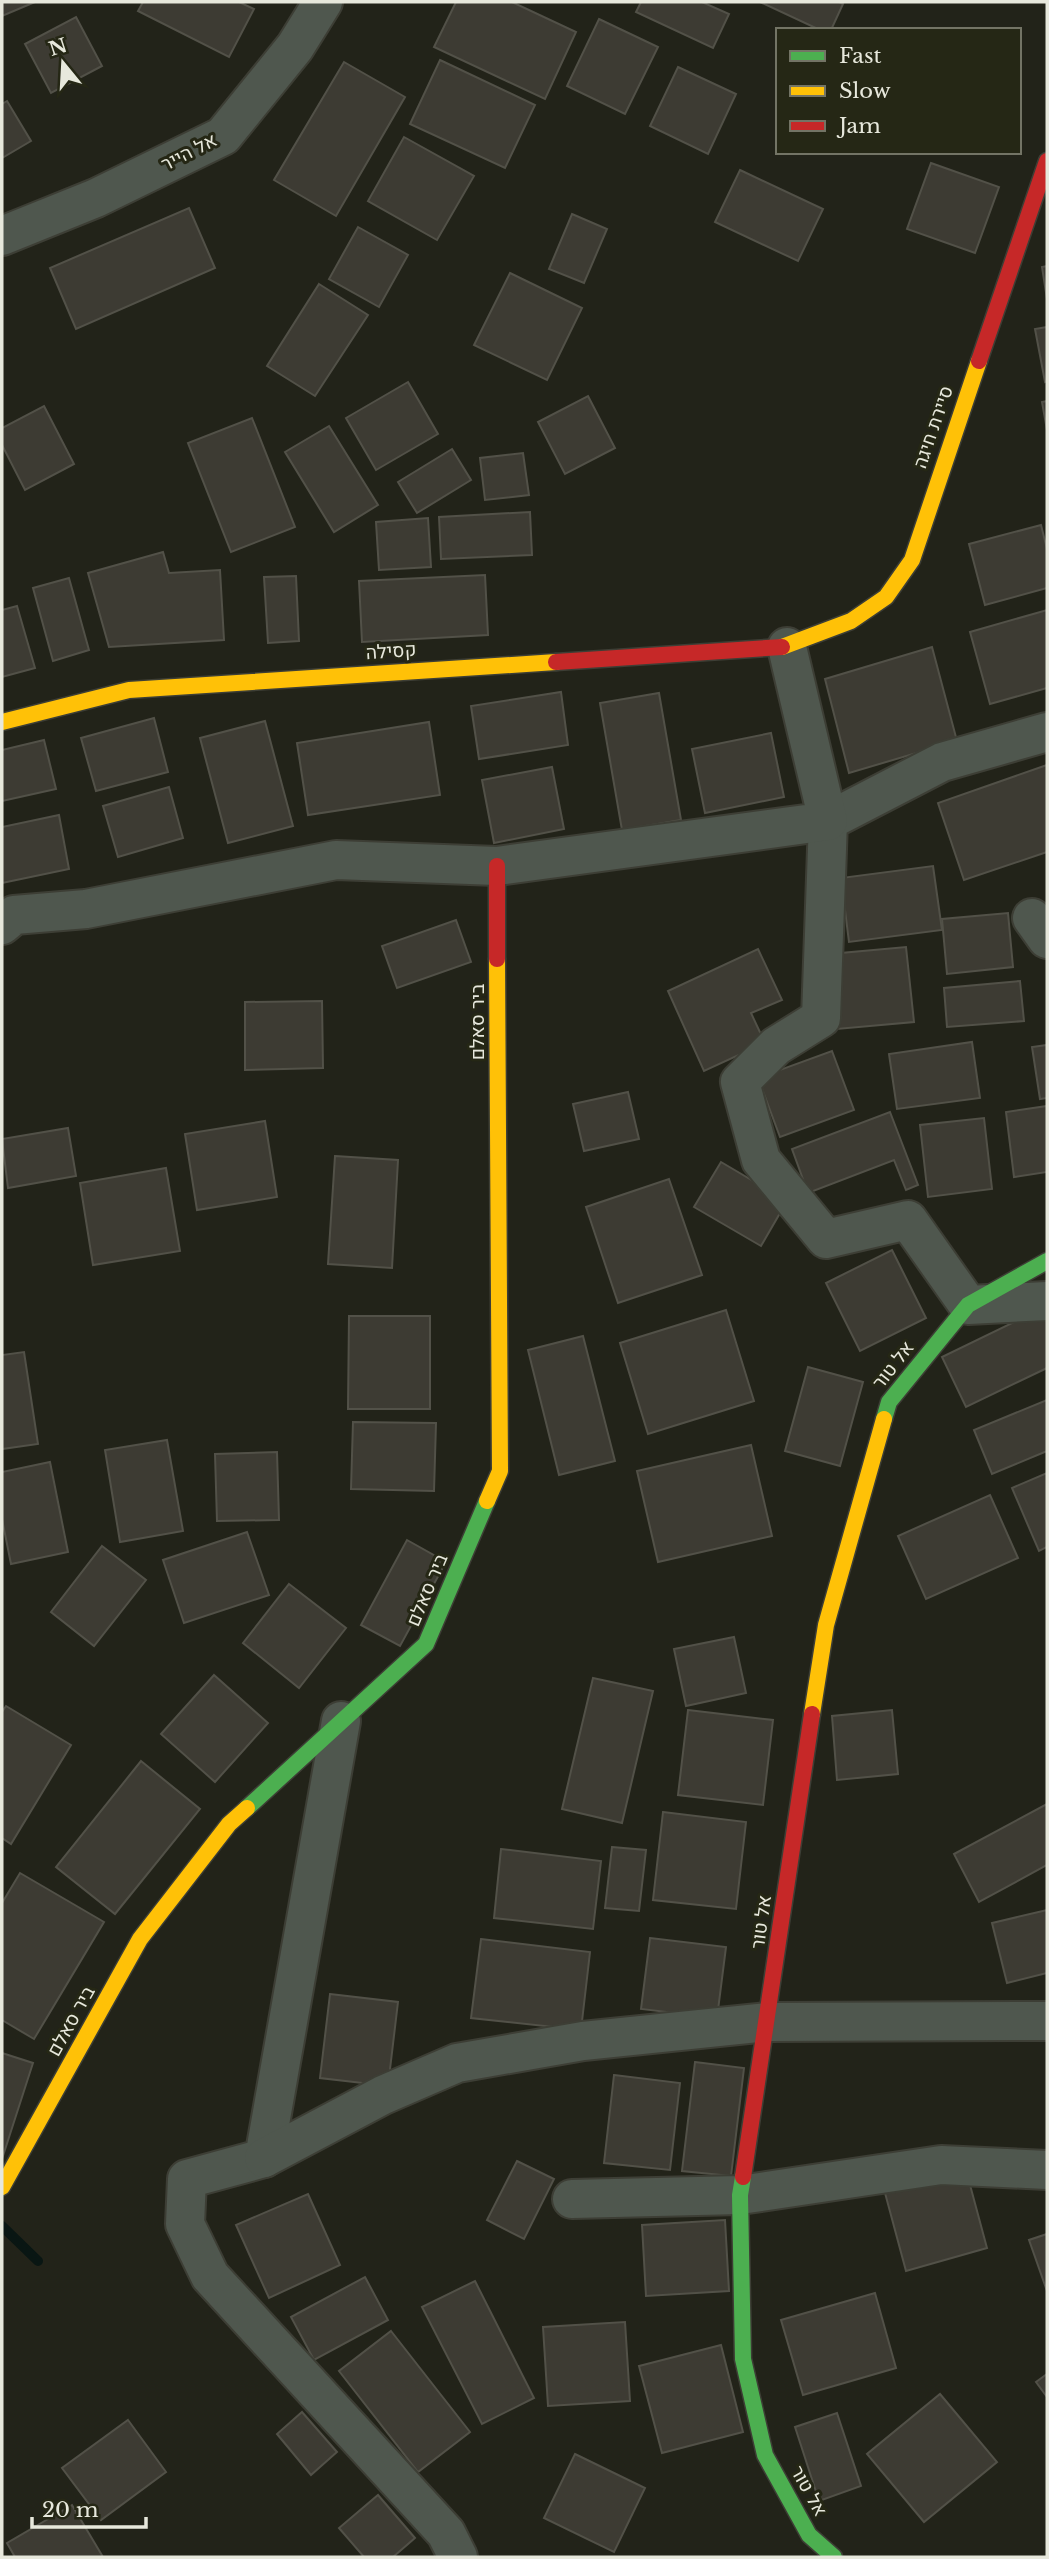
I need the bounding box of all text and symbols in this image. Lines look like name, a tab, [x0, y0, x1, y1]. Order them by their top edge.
north arrow	[28, 28, 98, 98]
legend	[776, 28, 1021, 154]
text: N	[46, 34, 70, 61]
text: Fast	[839, 43, 881, 69]
text: Slow	[839, 78, 891, 104]
text: Jam	[836, 113, 881, 139]
street label: אל הייר	[157, 128, 221, 176]
street label: סיירת חיגה	[908, 383, 958, 471]
street label: קסילה	[365, 638, 417, 664]
street label: ביר סאלם	[466, 984, 489, 1060]
street label: אל טור	[867, 1337, 919, 1393]
street label: ביר סאלם	[401, 1550, 453, 1630]
street label: אל טור	[746, 1894, 776, 1950]
street label: ביר סאלם	[42, 1982, 100, 2060]
street label: אל טור	[786, 2462, 832, 2520]
scale bar	[32, 2486, 145, 2530]
text: 20 m	[42, 2497, 99, 2523]

